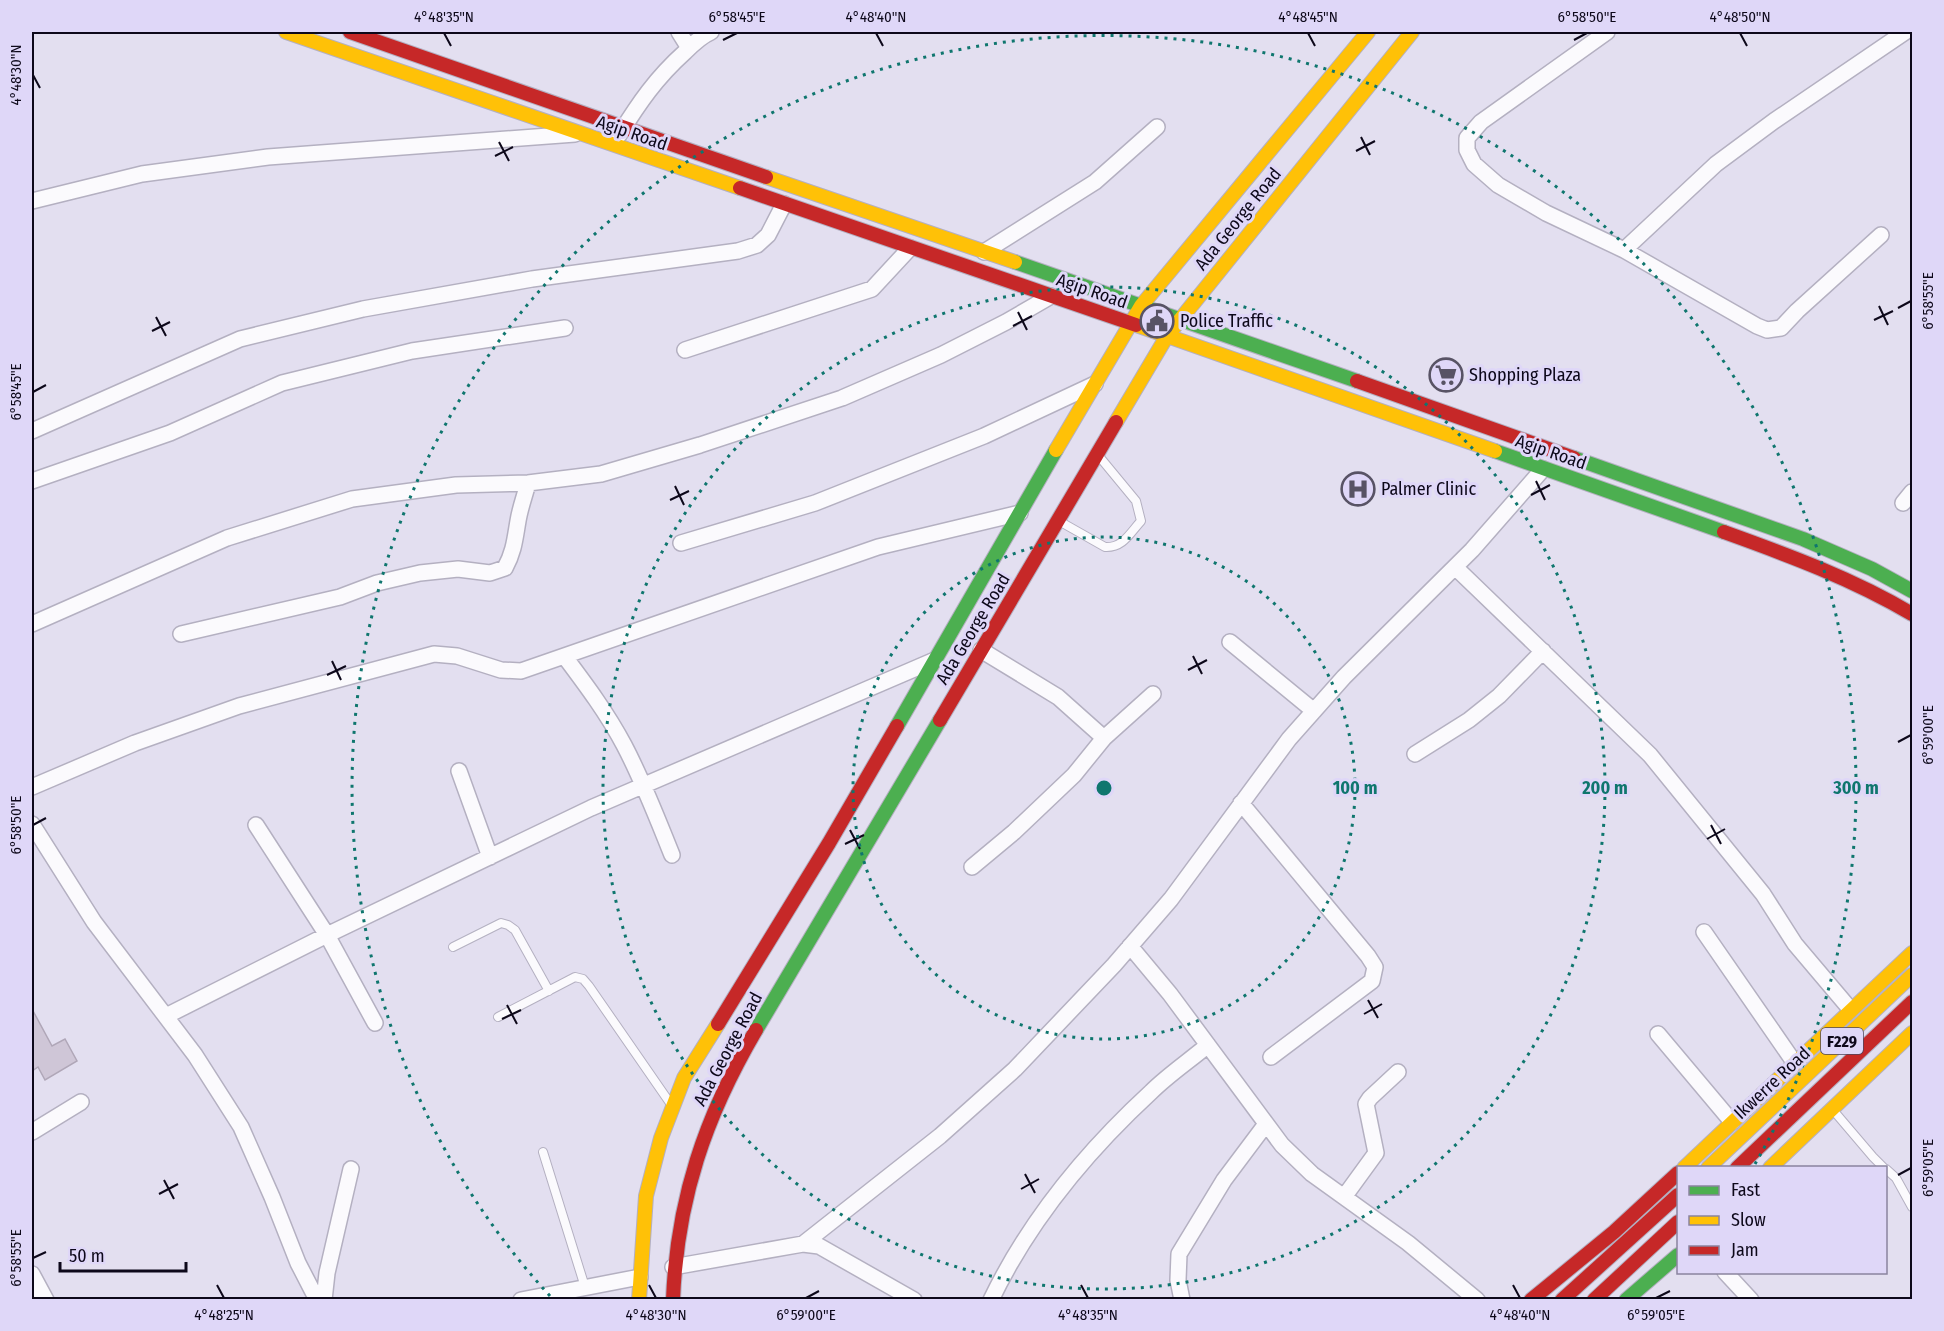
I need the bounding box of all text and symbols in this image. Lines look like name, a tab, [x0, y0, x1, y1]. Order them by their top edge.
text: 4°48'35"N	[414, 8, 474, 26]
text: 6°58'45"E	[708, 8, 766, 26]
text: 4°48'40"N	[846, 8, 906, 26]
text: 4°48'45"N	[1278, 8, 1338, 26]
text: 6°58'50"E	[1558, 8, 1616, 26]
text: 4°48'50"N	[1709, 8, 1771, 26]
text: 4°48'30"N	[7, 44, 25, 106]
street label: Agip Road	[594, 111, 670, 155]
street label: Ada George Road	[1190, 163, 1286, 275]
street label: Agip Road	[1054, 269, 1130, 313]
text: 6°58'55"E	[1919, 272, 1937, 330]
public building icon: Police Traffic	[1139, 303, 1175, 339]
place label: Police Traffic	[1180, 310, 1273, 332]
supermarket icon: Shopping Plaza	[1428, 357, 1464, 393]
text: 6°58'45"E	[7, 363, 25, 421]
place label: Shopping Plaza	[1469, 364, 1581, 386]
street label: Agip Road	[1513, 430, 1589, 474]
hospital icon: Palmer Clinic	[1340, 471, 1376, 507]
place label: Palmer Clinic	[1381, 478, 1476, 500]
street label: Ada George Road	[931, 570, 1015, 688]
text: 6°59'00"E	[1919, 705, 1937, 765]
text: 100 m	[1333, 777, 1377, 799]
text: 200 m	[1581, 777, 1628, 799]
text: 300 m	[1832, 777, 1879, 799]
centre of rings	[1094, 778, 1114, 798]
text: 6°58'50"E	[7, 796, 25, 854]
street label: Ada George Road	[689, 988, 767, 1110]
road number: F229	[1821, 1028, 1863, 1054]
street label: Ikwerre Road	[1729, 1042, 1815, 1124]
text: 6°59'05"E	[1919, 1139, 1937, 1197]
legend	[1677, 1166, 1887, 1274]
text: Fast	[1731, 1179, 1760, 1201]
text: Slow	[1731, 1209, 1766, 1231]
text: 6°58'55"E	[7, 1229, 25, 1287]
scale bar	[60, 1235, 186, 1273]
text: Jam	[1731, 1239, 1759, 1261]
text: 50 m	[69, 1245, 105, 1267]
text: 4°48'25"N	[194, 1306, 254, 1324]
text: 4°48'30"N	[625, 1306, 687, 1324]
text: 6°59'00"E	[776, 1306, 836, 1324]
text: 4°48'35"N	[1058, 1306, 1118, 1324]
text: 4°48'40"N	[1490, 1306, 1550, 1324]
text: 6°59'05"E	[1627, 1306, 1685, 1324]

